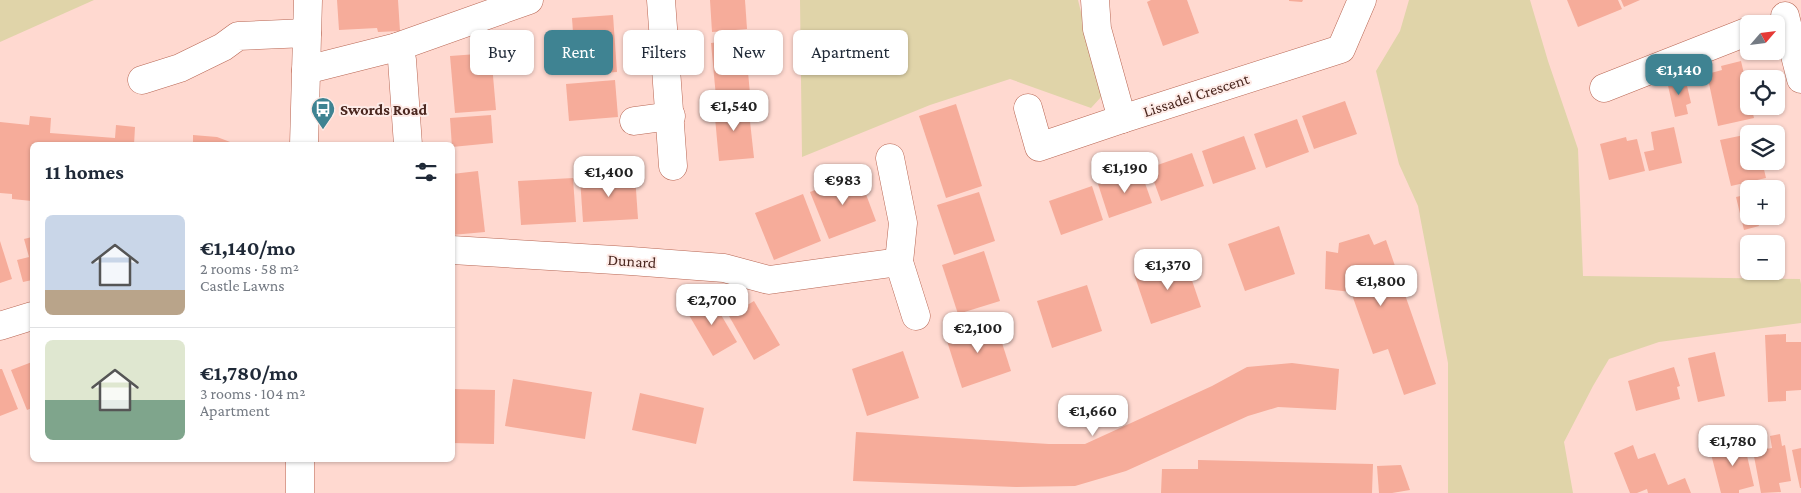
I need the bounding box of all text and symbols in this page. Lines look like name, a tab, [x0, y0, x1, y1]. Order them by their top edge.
north arrow	[1740, 15, 1785, 60]
map controls	[1740, 15, 1785, 280]
chip: Buy	[470, 30, 534, 75]
chip: Rent	[544, 30, 613, 75]
chip: Filters	[623, 30, 704, 75]
chip: New	[714, 30, 783, 75]
chip: Apartment	[793, 30, 908, 75]
pin: €1,140	[1638, 54, 1720, 96]
text: €1,140	[1656, 61, 1702, 78]
street label: Lissadel Crescent	[1141, 70, 1252, 120]
button: locate	[1740, 70, 1785, 115]
pin: €1,540	[693, 90, 775, 132]
bus stop icon: Swords Road	[310, 96, 336, 130]
text: €1,540	[710, 97, 758, 114]
place label: Swords Road	[340, 101, 427, 118]
button: layers	[1740, 125, 1785, 170]
pin: €1,190	[1084, 152, 1166, 194]
pin: €1,400	[568, 156, 650, 198]
icon: filters	[412, 158, 440, 186]
text: €1,190	[1102, 159, 1148, 176]
text: 11 homes	[45, 160, 124, 184]
text: €1,400	[585, 163, 633, 180]
pin: €983	[813, 164, 873, 206]
text: €983	[825, 171, 861, 188]
button: +	[1740, 180, 1785, 225]
icon: home	[85, 235, 145, 295]
button: −	[1740, 235, 1785, 280]
text: €1,140/mo	[200, 236, 295, 260]
pin: €1,370	[1127, 248, 1209, 291]
street label: Dunard	[607, 251, 658, 271]
text: €1,370	[1145, 256, 1191, 273]
text: 2 rooms · 58 m²	[200, 260, 299, 277]
pin: €1,800	[1340, 264, 1422, 307]
text: €1,800	[1356, 272, 1406, 289]
text: Castle Lawns	[200, 277, 285, 294]
pin: €2,700	[671, 284, 753, 326]
text: €2,700	[687, 291, 737, 308]
pin: €2,100	[937, 312, 1019, 354]
text: €2,100	[954, 319, 1002, 336]
icon: home	[85, 360, 145, 420]
text: €1,780/mo	[200, 361, 298, 385]
text: 3 rooms · 104 m²	[200, 385, 305, 402]
pin: €1,660	[1052, 394, 1134, 437]
text: Apartment	[200, 402, 270, 419]
text: €1,660	[1069, 402, 1117, 419]
pin: €1,780	[1692, 424, 1774, 467]
text: €1,780	[1709, 432, 1757, 449]

